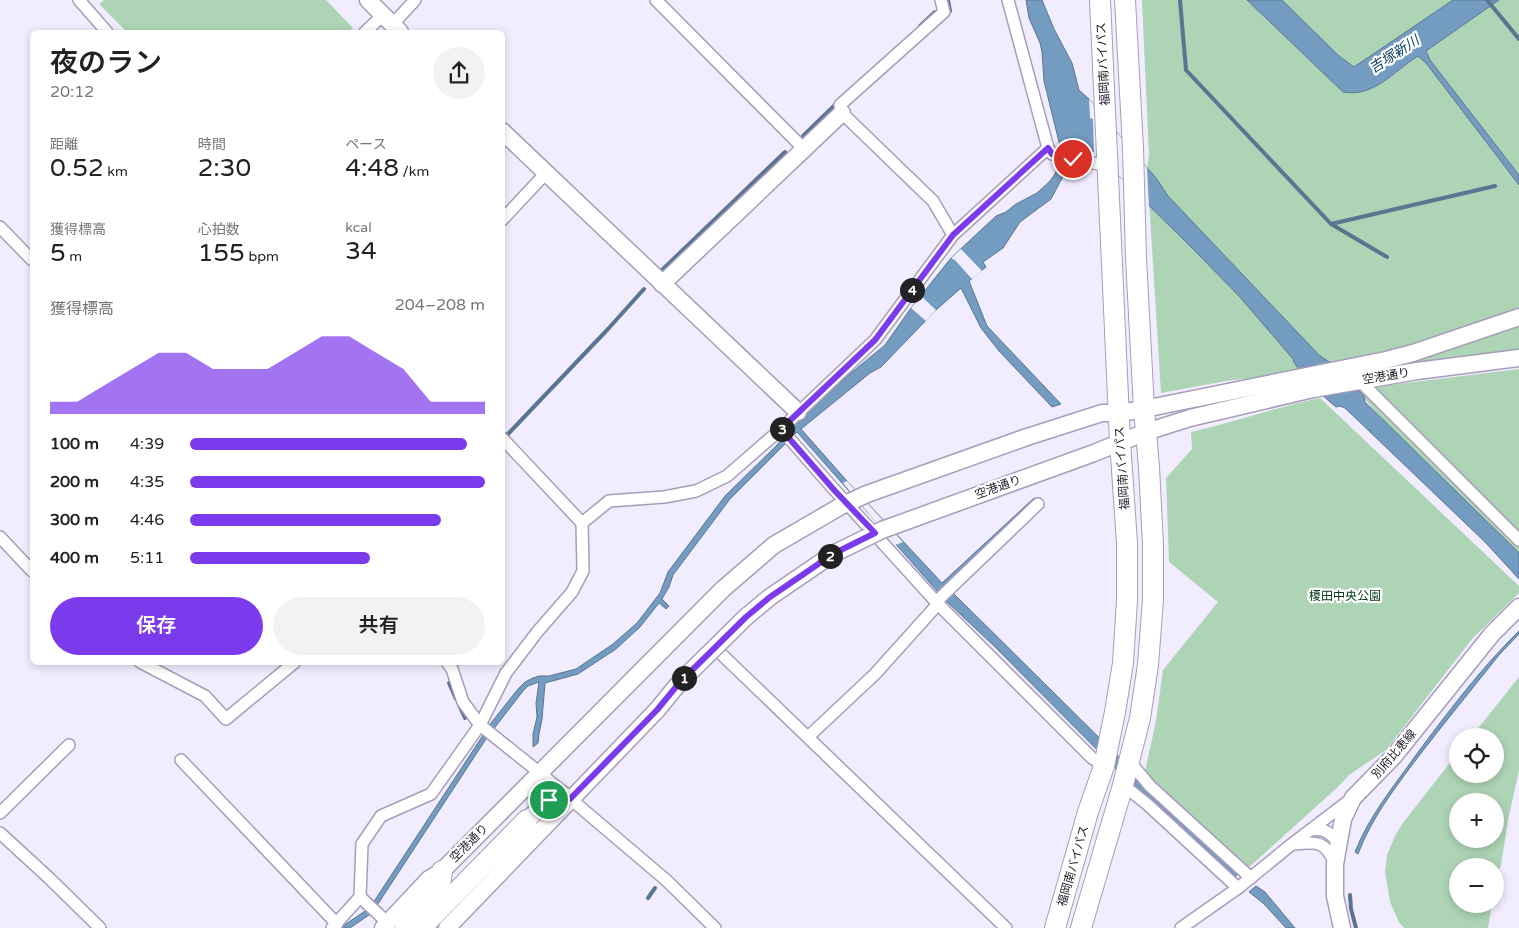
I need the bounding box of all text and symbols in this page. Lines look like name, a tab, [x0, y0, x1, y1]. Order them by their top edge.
street label: 福岡南バイパス	[1094, 22, 1112, 106]
water label: 吉塚新川	[1366, 31, 1424, 77]
text: 夜のラン	[50, 46, 162, 80]
button: share	[433, 47, 485, 99]
text: 20:12	[50, 82, 94, 102]
text: 距離	[50, 136, 78, 153]
text: 時間	[198, 136, 226, 153]
text: ペース	[345, 136, 387, 153]
pin	[1052, 138, 1094, 180]
icon: check	[1059, 145, 1087, 173]
text: 0.52	[50, 153, 104, 183]
text: 2:30	[198, 153, 251, 183]
text: 4:48	[345, 153, 399, 183]
text: km	[104, 163, 128, 180]
text: /km	[399, 163, 429, 180]
text: kcal	[345, 219, 372, 236]
text: 獲得標高	[50, 221, 106, 238]
text: 心拍数	[198, 221, 240, 238]
text: 34	[345, 236, 377, 266]
text: 5	[50, 238, 66, 268]
text: 155	[198, 238, 245, 268]
text: m	[66, 248, 82, 265]
text: bpm	[245, 248, 279, 265]
pin: 4	[900, 278, 924, 302]
text: 4	[908, 282, 917, 299]
text: 204–208 m	[395, 295, 485, 315]
text: 獲得標高	[50, 299, 114, 319]
street label: 空港通り	[1361, 365, 1411, 387]
pin: 3	[770, 416, 794, 442]
text: 3	[778, 421, 787, 438]
street label: 福岡南バイパス	[1112, 426, 1132, 510]
text: 100 m	[50, 434, 99, 454]
text: 4:39	[130, 434, 164, 454]
text: 200 m	[50, 472, 99, 492]
text: 4:35	[130, 472, 164, 492]
street label: 空港通り	[973, 472, 1023, 502]
text: 300 m	[50, 510, 99, 530]
text: 4:46	[130, 510, 164, 530]
pin: 2	[818, 544, 842, 568]
text: 400 m	[50, 548, 99, 568]
text: 5:11	[130, 548, 164, 568]
text: 2	[826, 548, 835, 565]
park label: 榎田中央公園	[1309, 589, 1381, 603]
button: 保存	[50, 597, 263, 655]
button: 共有	[273, 597, 485, 655]
pin: 1	[672, 666, 696, 690]
text: 1	[680, 670, 689, 687]
street label: 別府比恵線	[1369, 727, 1419, 781]
map controls	[1449, 728, 1504, 913]
button: locate	[1449, 728, 1504, 783]
pin	[528, 779, 570, 821]
icon: arrive	[535, 786, 563, 814]
button: +	[1449, 793, 1504, 848]
street label: 空港通り	[447, 821, 491, 865]
street label: 福岡南バイパス	[1055, 824, 1091, 908]
button: −	[1449, 858, 1504, 913]

